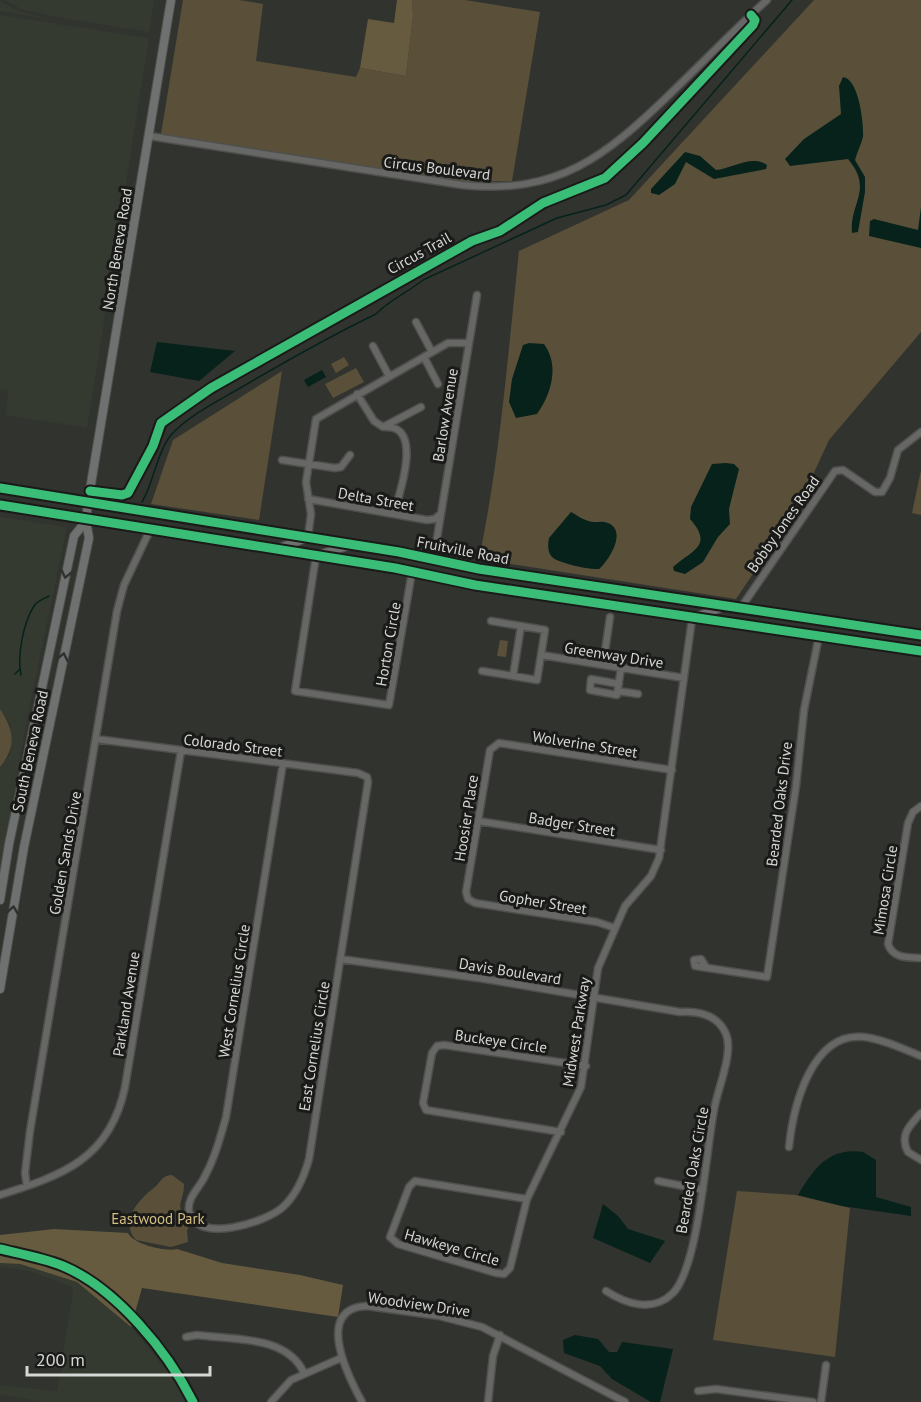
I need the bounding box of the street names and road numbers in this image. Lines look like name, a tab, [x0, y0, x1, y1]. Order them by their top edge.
street label: Circus Boulevard	[383, 152, 491, 184]
street label: North Beneva Road	[98, 187, 136, 311]
street label: Circus Trail	[384, 227, 455, 278]
street label: Barlow Avenue	[428, 367, 462, 463]
street label: Bobby Jones Road	[743, 472, 823, 576]
street label: Delta Street	[337, 483, 415, 515]
street label: Fruitville Road	[415, 532, 511, 568]
street label: Horton Circle	[371, 600, 405, 688]
street label: Greenway Drive	[563, 638, 665, 672]
street label: South Beneva Road	[8, 689, 52, 813]
street label: Wolverine Street	[531, 726, 639, 762]
street label: Colorado Street	[182, 730, 284, 760]
street label: Bearded Oaks Drive	[762, 741, 796, 867]
street label: Hoosier Place	[450, 773, 482, 863]
street label: Golden Sands Drive	[45, 790, 85, 916]
street label: Badger Street	[527, 808, 617, 840]
street label: Mimosa Circle	[869, 844, 901, 936]
street label: Gopher Street	[498, 886, 588, 918]
street label: West Cornelius Circle	[214, 923, 254, 1059]
street label: Parkland Avenue	[108, 950, 144, 1058]
street label: Davis Boulevard	[458, 954, 562, 988]
street label: Midwest Parkway	[558, 976, 594, 1088]
street label: East Cornelius Circle	[294, 980, 334, 1112]
street label: Buckeye Circle	[454, 1025, 548, 1057]
street label: Bearded Oaks Circle	[672, 1105, 712, 1235]
street label: Hawkeye Circle	[402, 1224, 502, 1270]
street label: Woodview Drive	[367, 1287, 471, 1321]

